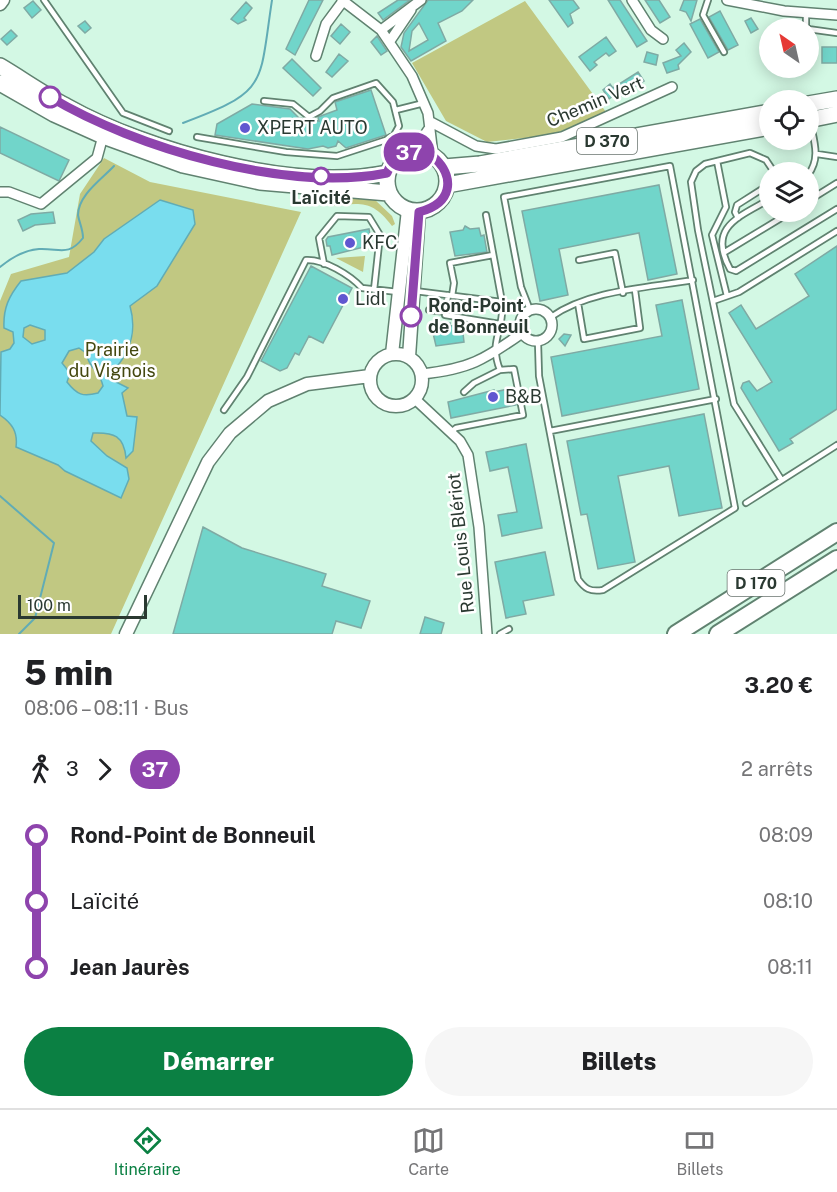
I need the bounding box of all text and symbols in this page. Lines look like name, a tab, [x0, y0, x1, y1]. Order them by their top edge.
north arrow	[759, 18, 819, 78]
map controls	[759, 18, 819, 222]
street label: Chemin Vert	[543, 72, 646, 131]
unlabelled marker	[39, 86, 61, 108]
button: locate	[759, 90, 819, 150]
place label: XPERT AUTO	[257, 117, 368, 138]
marker: XPERT AUTO	[238, 121, 252, 135]
road number: D 370	[577, 128, 637, 154]
line badge: 37	[382, 132, 436, 172]
text: 37	[396, 140, 422, 165]
button: layers	[759, 162, 819, 222]
marker: Laïcité	[312, 167, 330, 185]
place label: Laïcité	[291, 187, 351, 208]
place label: KFC	[362, 232, 397, 253]
marker: KFC	[343, 236, 357, 250]
place label: Lidl	[355, 288, 386, 309]
marker: Lidl	[336, 292, 350, 306]
place label: Rond-Point de Bonneuil	[428, 295, 529, 337]
marker: Rond-Point de Bonneuil	[400, 305, 422, 327]
park label: Prairie du Vignois	[68, 339, 156, 381]
place label: B&B	[505, 386, 542, 407]
marker: B&B	[486, 390, 500, 404]
street label: Rue Louis Blériot	[443, 472, 478, 614]
road number: D 170	[728, 570, 784, 596]
scale bar	[18, 592, 147, 620]
text: 100 m	[27, 596, 71, 615]
text: 5 min	[24, 654, 113, 692]
text: 3.20 €	[745, 672, 813, 698]
text: 08:06 – 08:11 · Bus	[24, 696, 189, 720]
icon: walk	[24, 753, 57, 786]
icon: forward	[88, 753, 121, 786]
text: 3	[66, 757, 79, 781]
text: 37	[142, 757, 168, 782]
text: 2 arrêts	[741, 757, 813, 781]
text: Rond-Point de Bonneuil	[70, 822, 316, 848]
text: 08:09	[759, 823, 813, 847]
text: Laïcité	[70, 888, 139, 914]
text: 08:10	[763, 889, 813, 913]
text: Jean Jaurès	[70, 954, 190, 980]
text: 08:11	[767, 955, 813, 979]
button: Démarrer	[24, 1027, 413, 1096]
button: Billets	[425, 1027, 813, 1096]
tab: Itinéraire	[114, 1124, 181, 1179]
tab: Carte	[408, 1124, 449, 1179]
tab: Billets	[676, 1124, 723, 1179]

